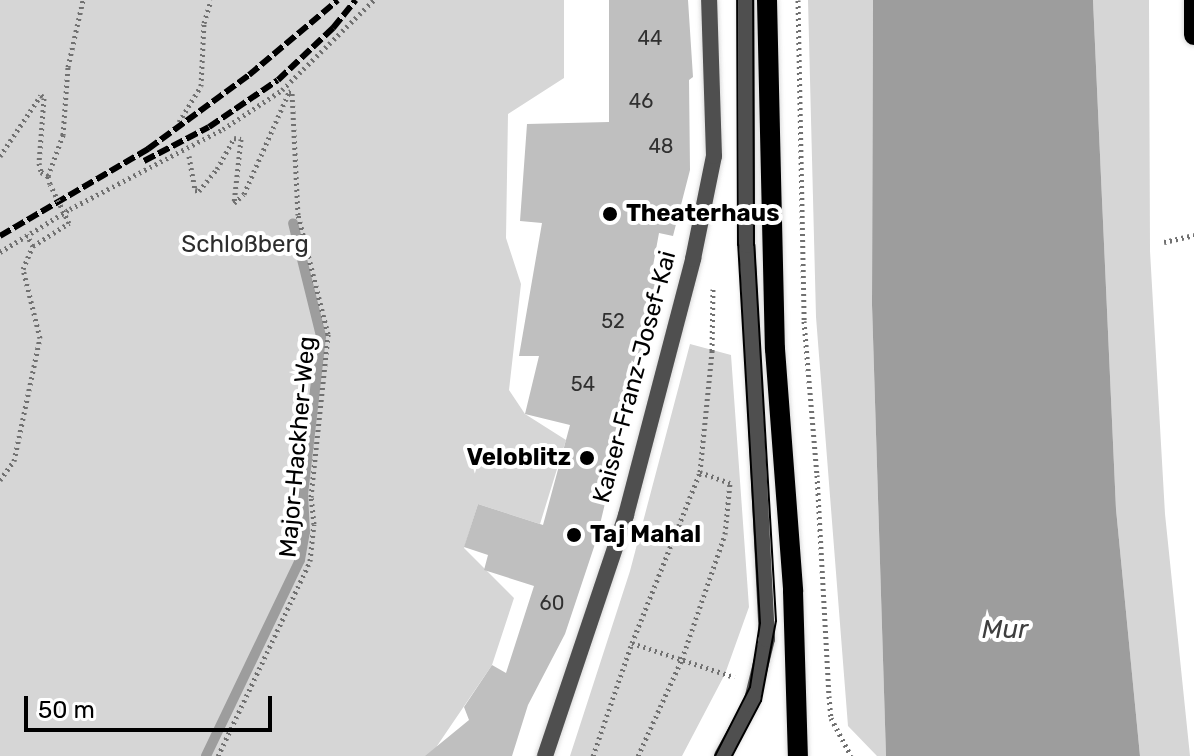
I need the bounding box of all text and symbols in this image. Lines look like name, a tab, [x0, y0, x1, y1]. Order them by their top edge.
house number: 44	[638, 26, 662, 50]
house number: 46	[629, 89, 653, 113]
house number: 48	[648, 134, 674, 158]
place label: Theaterhaus	[626, 200, 779, 228]
marker: Theaterhaus	[601, 205, 619, 223]
park label: Schloßberg	[181, 231, 309, 259]
street label: Kaiser-Franz-Josef-Kai	[587, 248, 683, 506]
house number: 52	[601, 309, 625, 333]
street label: Major-Hackher-Weg	[274, 335, 322, 559]
house number: 54	[571, 372, 595, 396]
place label: Veloblitz	[467, 444, 571, 472]
marker: Veloblitz	[578, 449, 596, 467]
place label: Taj Mahal	[590, 521, 701, 549]
marker: Taj Mahal	[565, 526, 583, 544]
house number: 60	[540, 591, 564, 615]
water label: Mur	[982, 614, 1028, 646]
scale bar	[28, 680, 276, 730]
text: 50 m	[38, 696, 95, 724]

